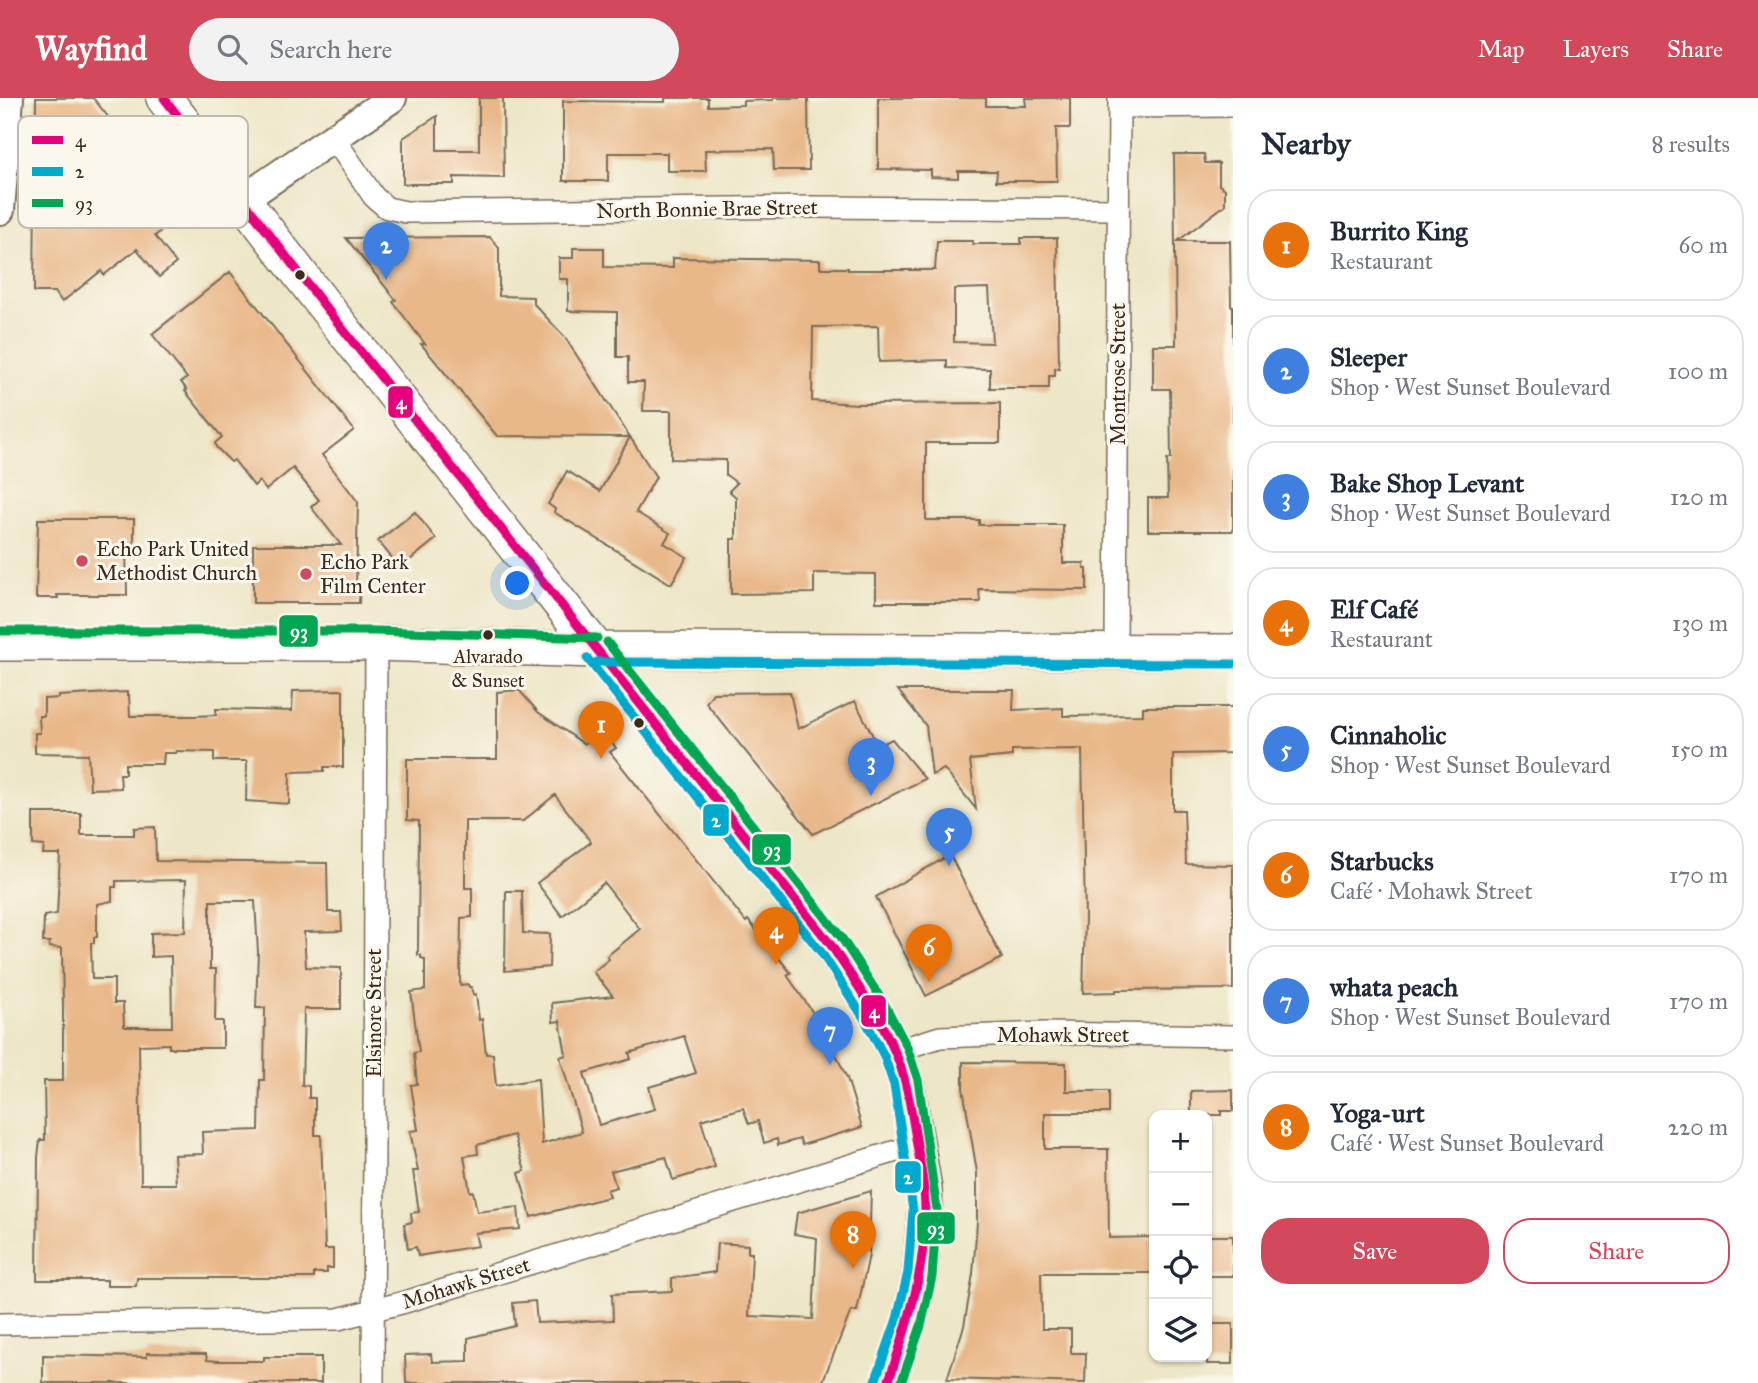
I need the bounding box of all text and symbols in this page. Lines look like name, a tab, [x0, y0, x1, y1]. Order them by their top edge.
search box	[189, 18, 679, 81]
text: Wayfind	[35, 29, 147, 69]
icon: search	[213, 30, 251, 68]
text: Search here	[269, 33, 392, 65]
text: Map	[1478, 34, 1525, 64]
text: Layers	[1563, 34, 1629, 64]
text: Share	[1667, 34, 1723, 64]
legend	[18, 116, 248, 228]
text: Nearby	[1261, 126, 1351, 162]
text: 4	[75, 129, 86, 152]
text: 8 results	[1651, 130, 1730, 158]
text: 2	[75, 160, 85, 183]
text: 93	[75, 192, 93, 215]
street label: North Bonnie Brae Street	[596, 194, 819, 224]
text: Burrito King	[1330, 215, 1467, 247]
pin: 2	[363, 222, 409, 280]
text: 1	[1281, 231, 1291, 259]
text: 60 m	[1679, 231, 1728, 259]
text: Restaurant	[1330, 247, 1433, 275]
unlabelled marker	[293, 268, 307, 282]
street label: Montrose Street	[1105, 302, 1131, 445]
text: Sleeper	[1330, 341, 1407, 373]
text: 2	[1280, 357, 1292, 385]
text: 100 m	[1668, 357, 1728, 385]
text: Shop · West Sunset Boulevard	[1330, 373, 1611, 401]
line badge: 4	[387, 385, 414, 419]
text: 4	[396, 391, 408, 415]
text: Bake Shop Levant	[1330, 467, 1524, 499]
text: 3	[1281, 483, 1291, 511]
text: 120 m	[1670, 483, 1728, 511]
text: Shop · West Sunset Boulevard	[1330, 499, 1611, 527]
place label: Echo Park United Methodist Church	[96, 536, 258, 586]
place label: Echo Park Film Center	[320, 549, 426, 599]
marker: Echo Park United Methodist Church	[74, 553, 90, 569]
marker: Echo Park Film Center	[298, 566, 314, 582]
your location	[500, 566, 534, 600]
text: Elf Café	[1330, 593, 1418, 625]
text: 4	[1280, 609, 1292, 637]
text: 130 m	[1672, 609, 1728, 637]
line badge: 93	[278, 614, 319, 648]
text: 93	[290, 620, 308, 644]
text: Restaurant	[1330, 625, 1433, 653]
marker: Alvarado & Sunset	[481, 628, 495, 642]
place label: Alvarado & Sunset	[451, 645, 525, 692]
pin: 1	[578, 701, 624, 759]
unlabelled marker	[632, 716, 646, 730]
text: Cinnaholic	[1330, 719, 1447, 751]
text: 5	[1281, 735, 1291, 763]
text: 150 m	[1671, 735, 1728, 763]
pin: 3	[848, 738, 894, 796]
text: Shop · West Sunset Boulevard	[1330, 751, 1611, 779]
line badge: 2	[702, 803, 730, 837]
pin: 5	[926, 808, 972, 866]
text: 2	[711, 809, 721, 832]
line badge: 93	[751, 833, 792, 866]
text: 93	[763, 838, 781, 862]
text: Starbucks	[1330, 845, 1434, 877]
text: 6	[1280, 861, 1292, 889]
text: 170 m	[1669, 861, 1728, 889]
text: Café · Mohawk Street	[1330, 877, 1533, 905]
pin: 4	[753, 907, 799, 965]
pin: 6	[906, 924, 952, 982]
street label: Elsinore Street	[361, 948, 387, 1078]
text: whata peach	[1330, 971, 1458, 1003]
text: 7	[1280, 987, 1292, 1015]
text: 170 m	[1669, 987, 1728, 1015]
line badge: 4	[860, 994, 887, 1028]
text: 4	[869, 1000, 881, 1024]
text: Shop · West Sunset Boulevard	[1330, 1003, 1611, 1031]
pin: 7	[807, 1007, 853, 1065]
street label: Mohawk Street	[997, 1022, 1130, 1048]
text: Yoga-urt	[1330, 1097, 1425, 1129]
map controls	[1149, 1110, 1212, 1362]
button: +	[1149, 1110, 1212, 1173]
text: 8	[1280, 1113, 1292, 1141]
text: 220 m	[1668, 1113, 1728, 1141]
text: Café · West Sunset Boulevard	[1330, 1129, 1604, 1157]
line badge: 2	[894, 1160, 922, 1194]
text: 2	[903, 1166, 913, 1189]
button: −	[1149, 1173, 1212, 1236]
pin: 8	[830, 1211, 876, 1269]
line badge: 93	[916, 1211, 956, 1245]
text: 93	[927, 1217, 945, 1241]
button: Save	[1261, 1218, 1489, 1284]
button: Share	[1503, 1218, 1730, 1284]
button: locate	[1149, 1236, 1212, 1299]
street label: Mohawk Street	[399, 1251, 534, 1315]
button: layers	[1149, 1299, 1212, 1362]

